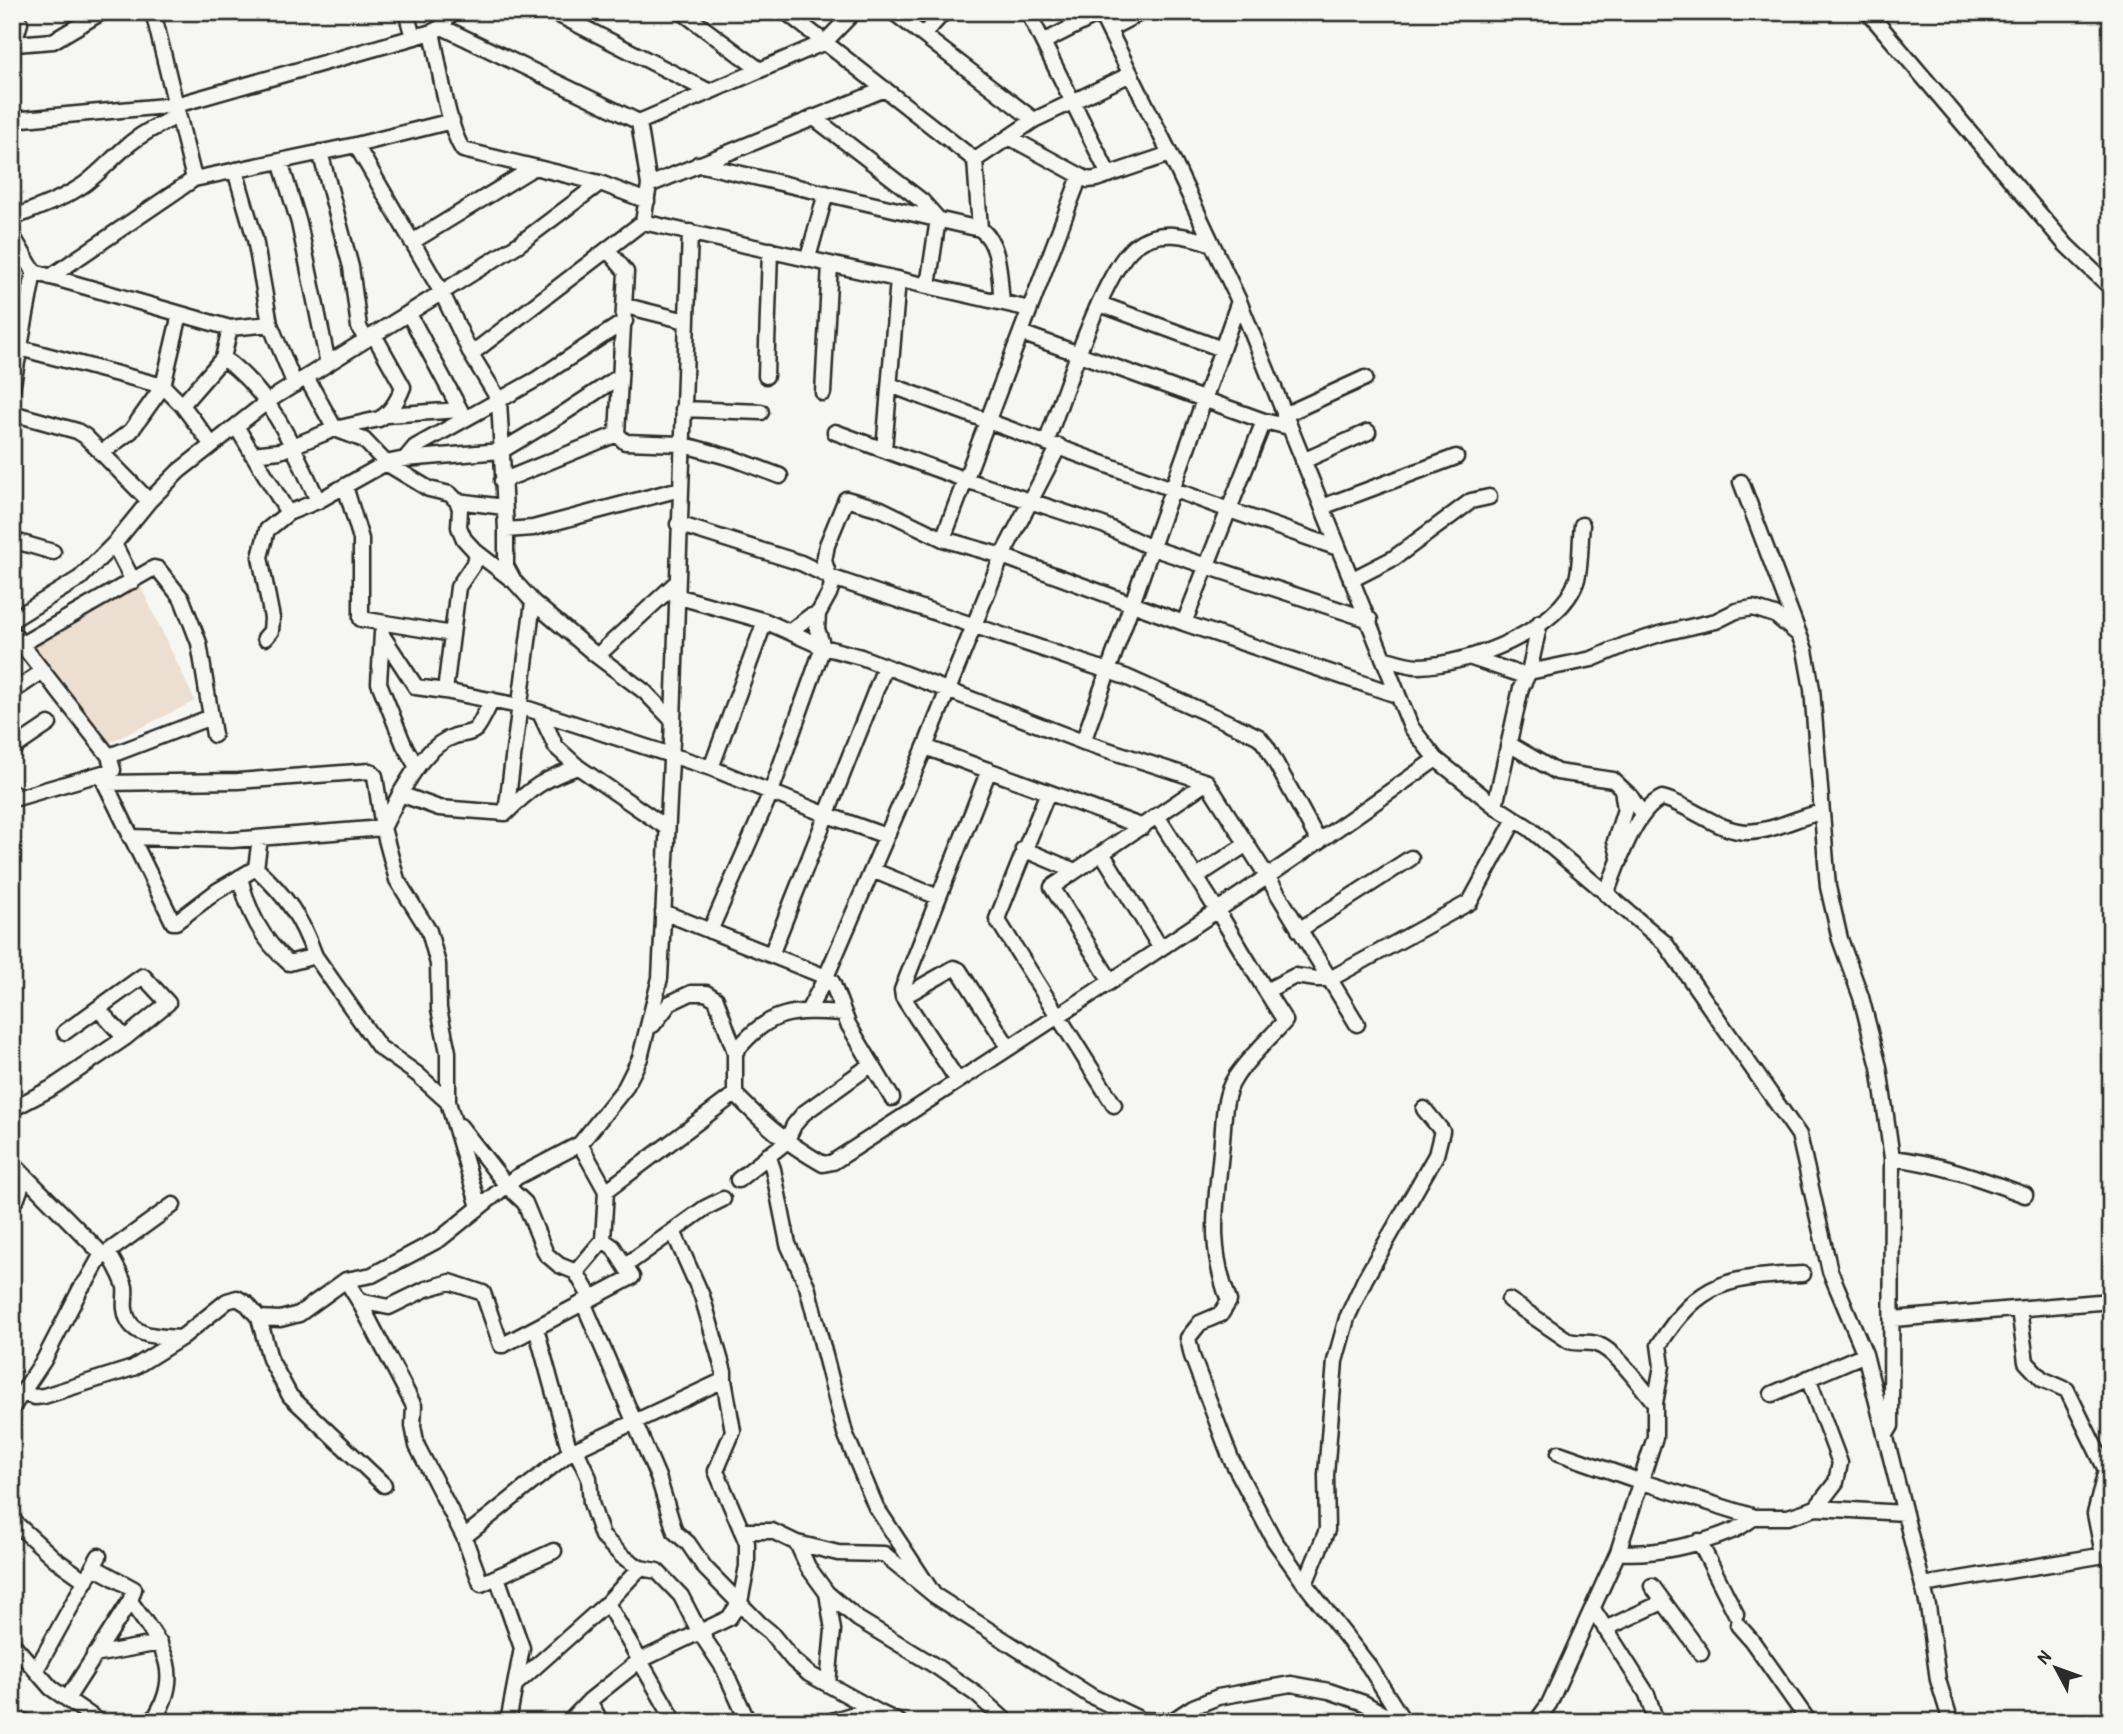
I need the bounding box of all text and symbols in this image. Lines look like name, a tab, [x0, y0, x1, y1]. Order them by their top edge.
north arrow	[2022, 1632, 2092, 1702]
text: N	[2030, 1645, 2056, 1669]

